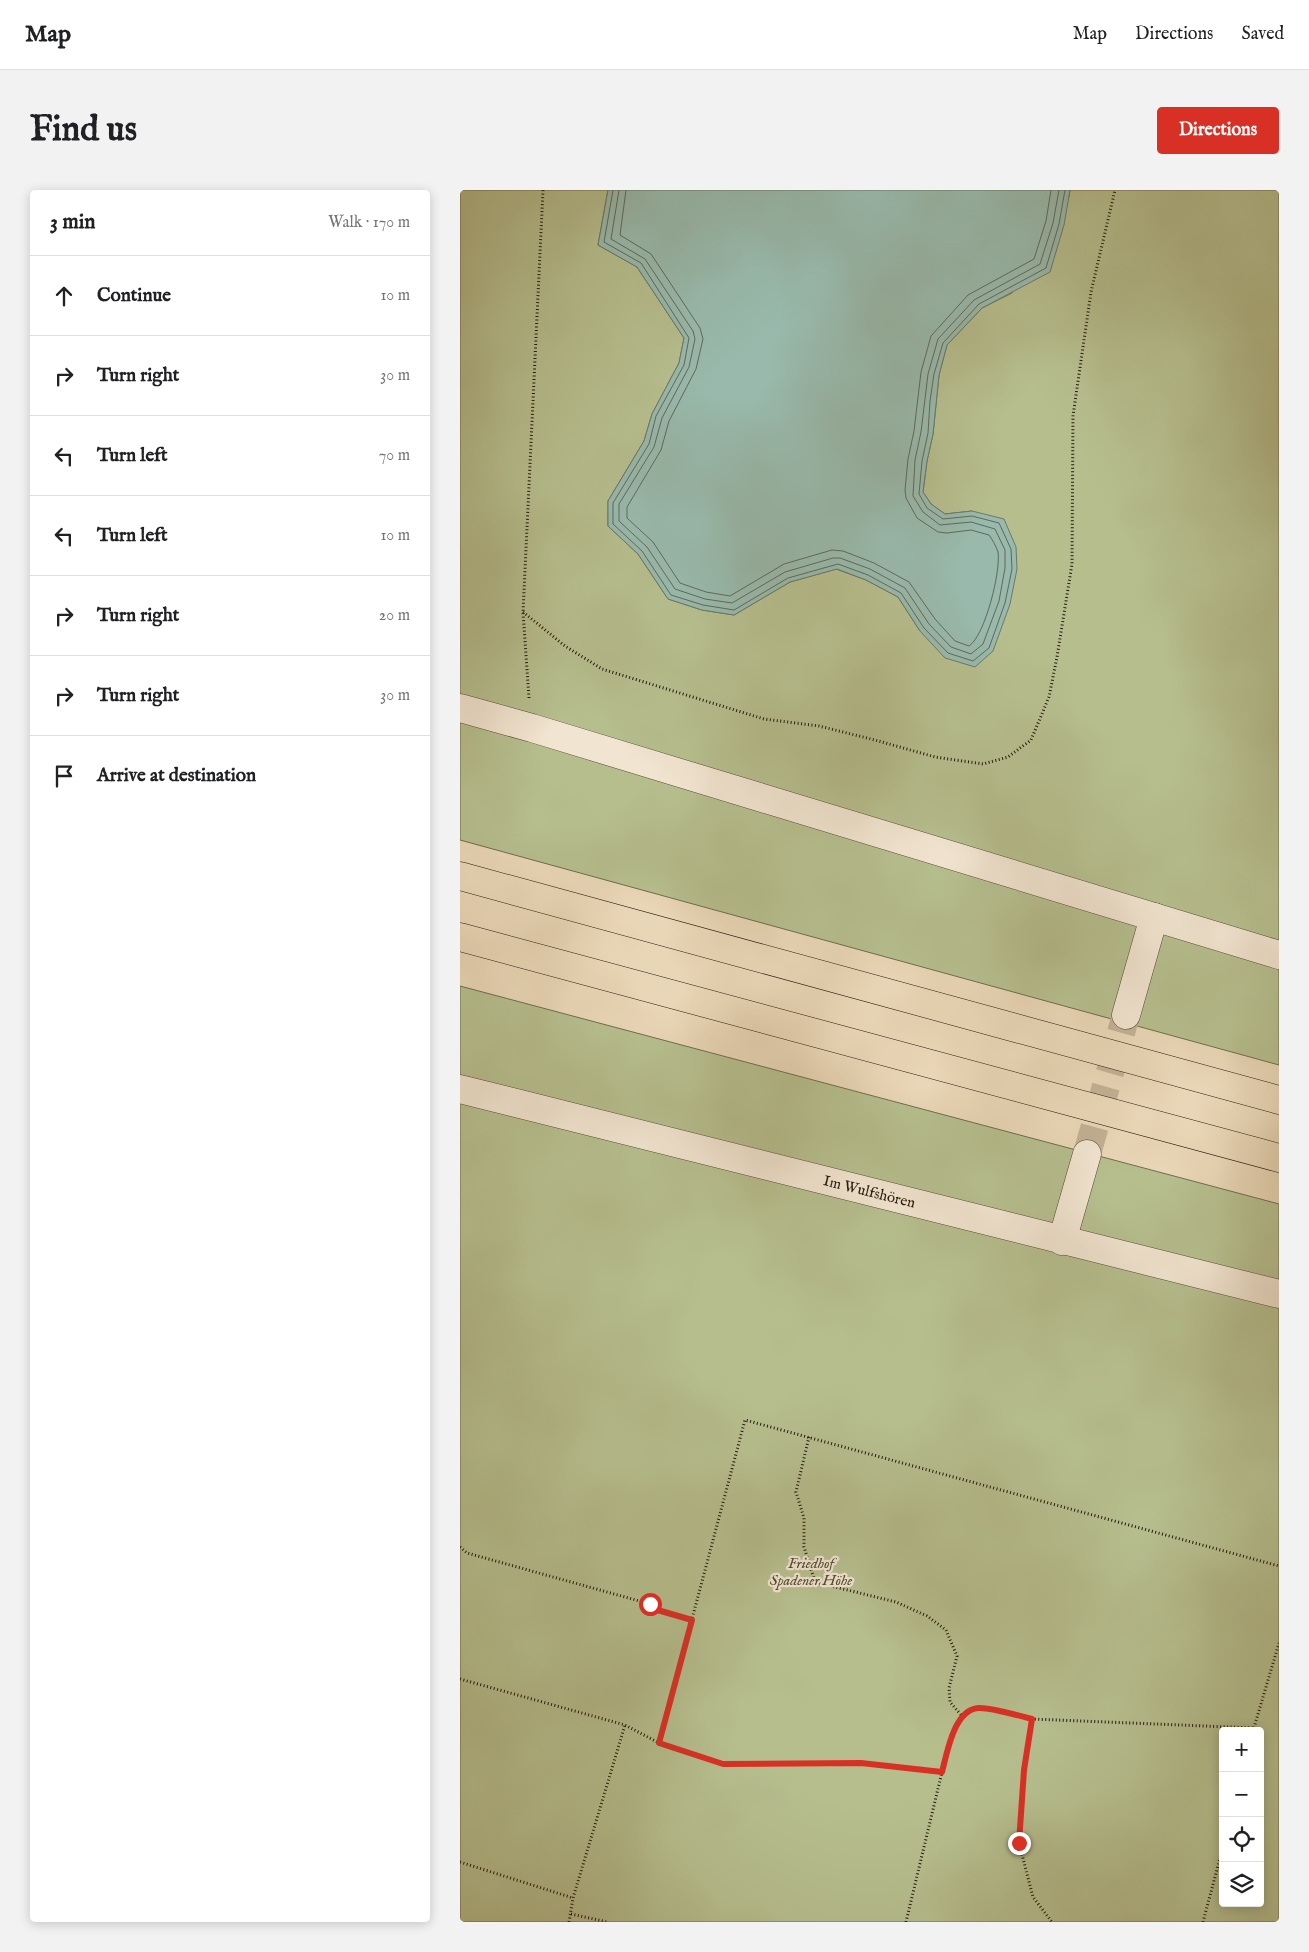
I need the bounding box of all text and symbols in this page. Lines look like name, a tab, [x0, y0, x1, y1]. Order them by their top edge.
text: Map	[25, 19, 71, 50]
text: Map	[1073, 23, 1107, 46]
text: Directions	[1135, 23, 1213, 46]
text: Saved	[1241, 23, 1284, 46]
button: Directions	[1157, 107, 1279, 154]
text: Find us	[30, 108, 137, 153]
text: 3 min	[50, 209, 95, 236]
text: Walk · 170 m	[328, 213, 410, 233]
icon: ahead	[50, 282, 78, 310]
text: Continue	[97, 284, 171, 308]
text: 10 m	[380, 286, 410, 306]
icon: right	[50, 362, 78, 390]
text: Turn right	[97, 364, 179, 388]
text: 30 m	[380, 366, 410, 386]
icon: left	[50, 442, 78, 470]
text: Turn left	[97, 444, 168, 468]
text: 70 m	[379, 446, 410, 466]
icon: left	[50, 522, 78, 550]
text: Turn left	[97, 524, 168, 548]
text: 10 m	[380, 526, 410, 546]
icon: right	[50, 602, 78, 630]
text: Turn right	[97, 604, 179, 628]
text: 20 m	[379, 606, 410, 626]
icon: right	[50, 682, 78, 710]
text: Turn right	[97, 684, 179, 708]
text: 30 m	[380, 686, 410, 706]
icon: arrive	[50, 762, 78, 790]
text: Arrive at destination	[97, 764, 256, 788]
street label: Im Wulfshören	[821, 1171, 917, 1212]
park label: Friedhof Spadener Höhe	[770, 1554, 852, 1590]
route start	[639, 1593, 662, 1616]
map controls	[1219, 1727, 1264, 1907]
button: +	[1219, 1727, 1264, 1772]
button: −	[1219, 1772, 1264, 1817]
button: locate	[1219, 1817, 1264, 1862]
route end	[1008, 1832, 1031, 1855]
button: layers	[1219, 1862, 1264, 1907]

